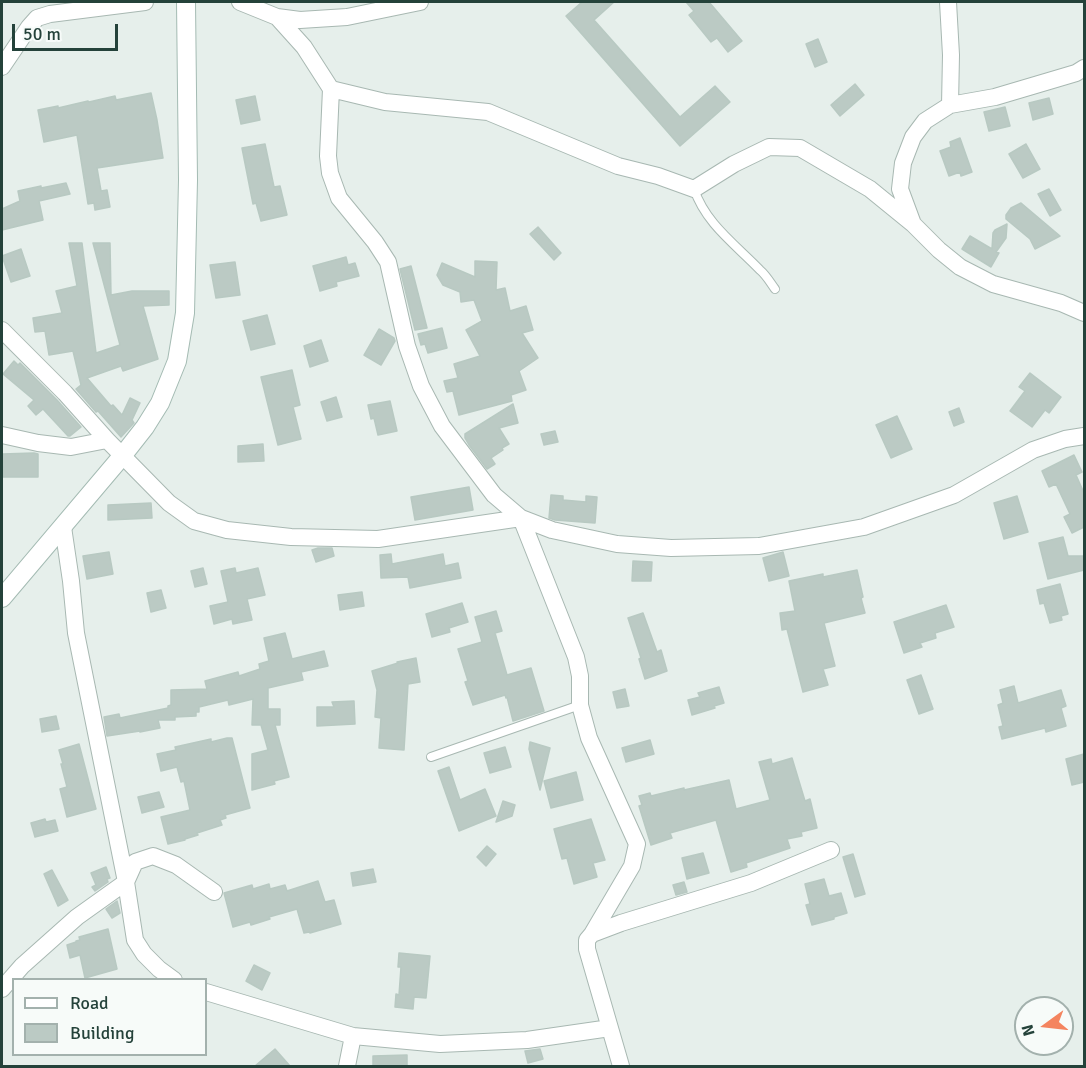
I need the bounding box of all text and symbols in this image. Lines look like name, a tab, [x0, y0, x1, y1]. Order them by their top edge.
scale bar	[15, 12, 122, 50]
text: 50 m	[23, 23, 61, 45]
legend	[12, 978, 207, 1056]
text: Road	[70, 992, 109, 1014]
north arrow	[1014, 996, 1074, 1056]
text: Building	[70, 1022, 134, 1044]
text: N	[1017, 1022, 1040, 1038]

